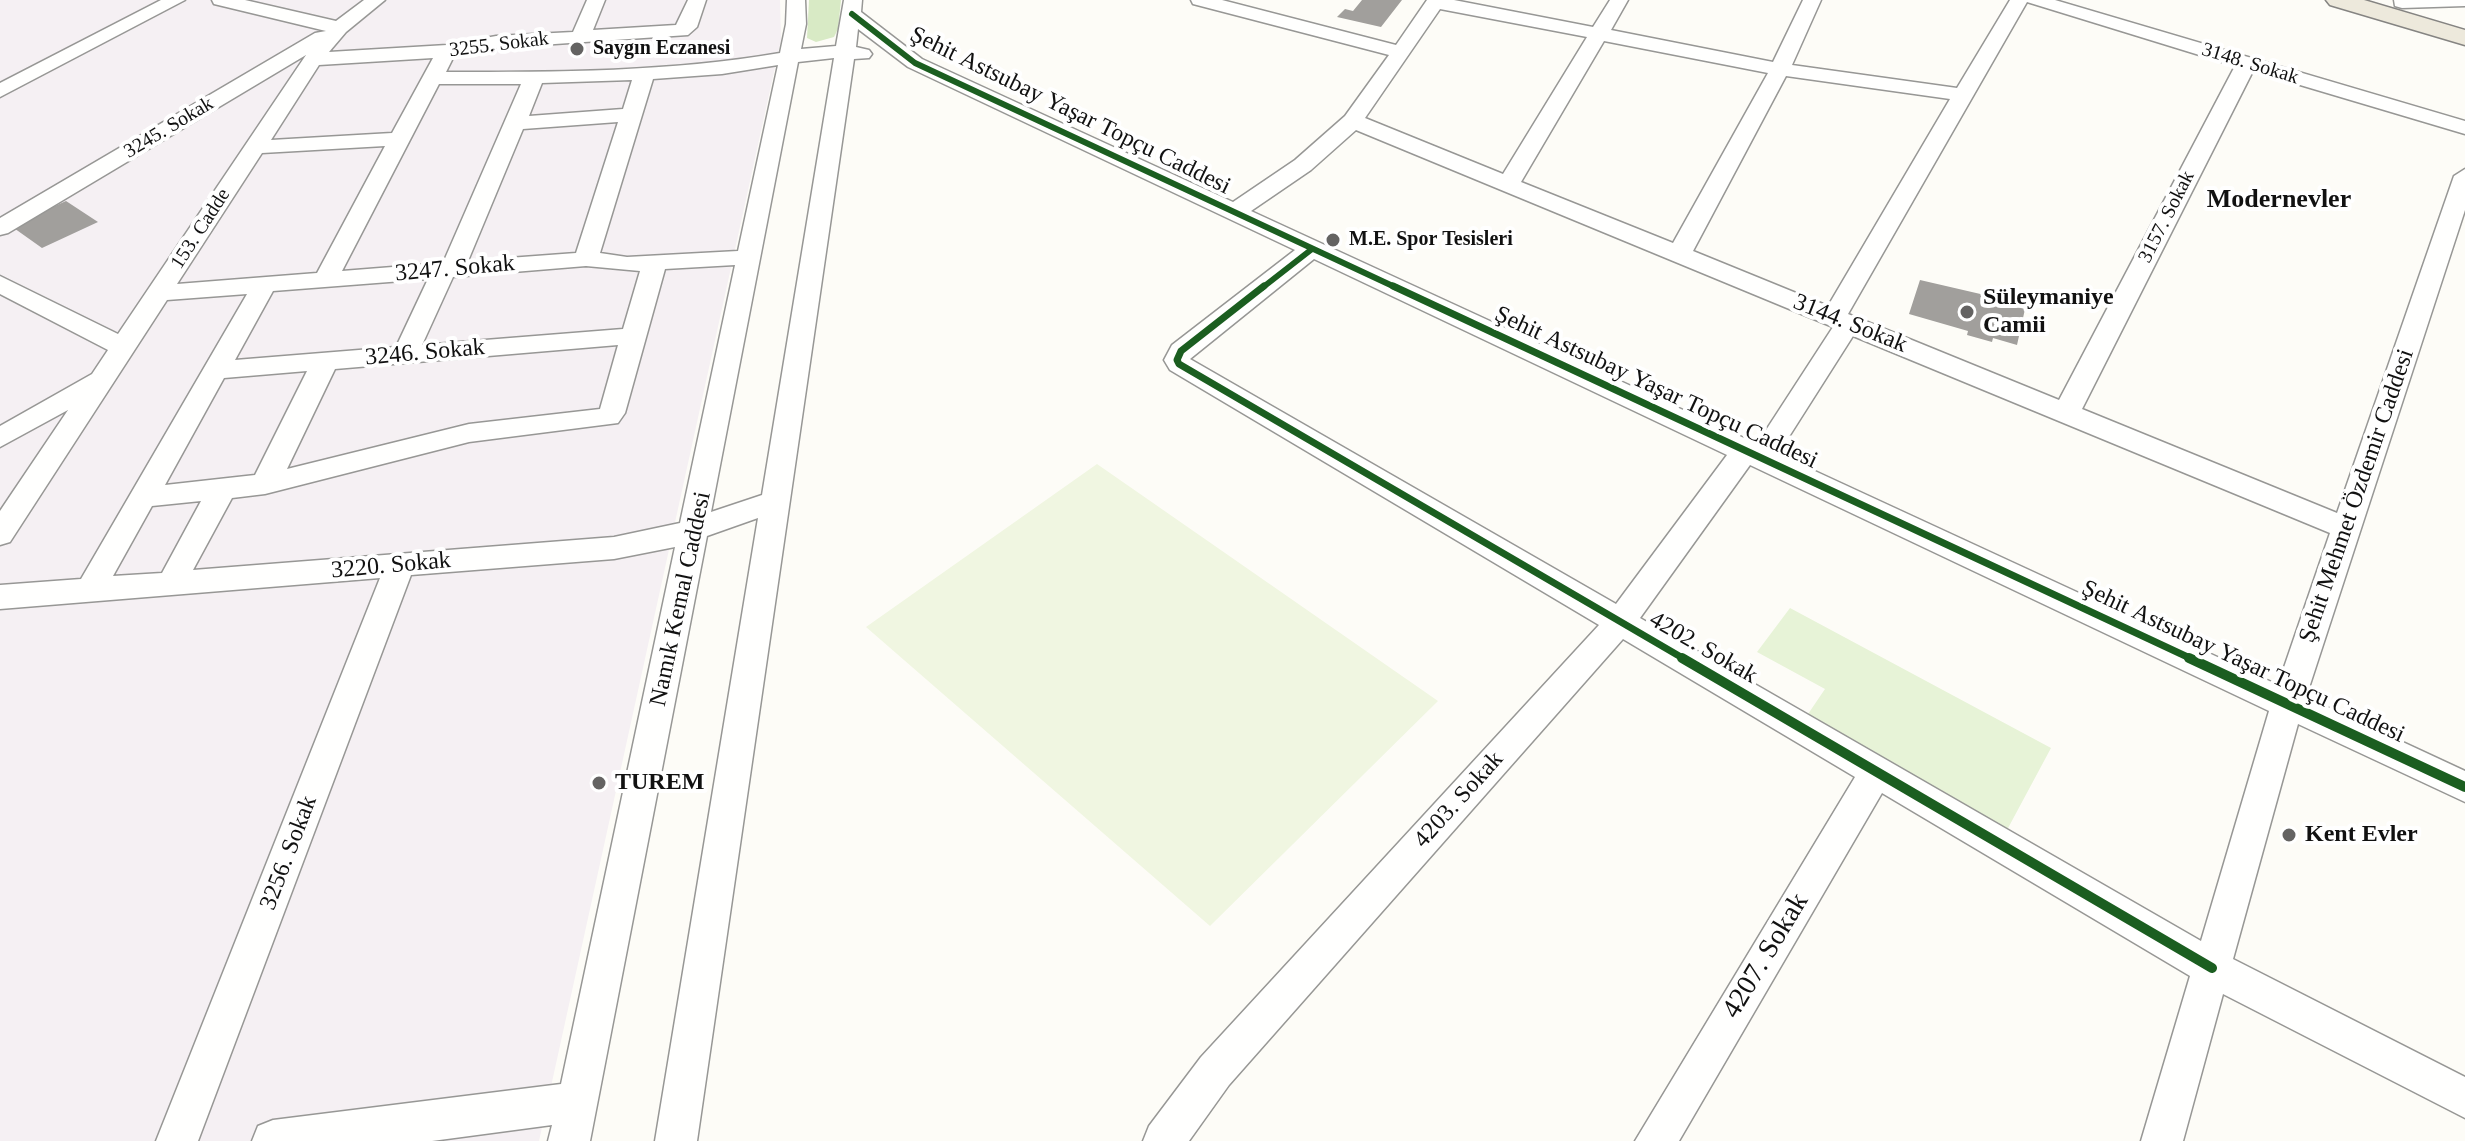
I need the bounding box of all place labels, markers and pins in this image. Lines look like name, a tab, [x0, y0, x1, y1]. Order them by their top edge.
place label: Saygın Eczanesi	[593, 37, 730, 61]
marker: Saygın Eczanesi	[568, 40, 586, 58]
place label: M.E. Spor Tesisleri	[1349, 228, 1513, 252]
marker: M.E. Spor Tesisleri	[1324, 231, 1342, 249]
place label: Süleymaniye Camii	[1983, 284, 2114, 340]
marker: Süleymaniye Camii	[1958, 303, 1976, 321]
place label: TUREM	[615, 769, 704, 797]
marker: TUREM	[590, 774, 608, 792]
place label: Kent Evler	[2305, 821, 2418, 849]
marker: Kent Evler	[2280, 826, 2298, 844]

